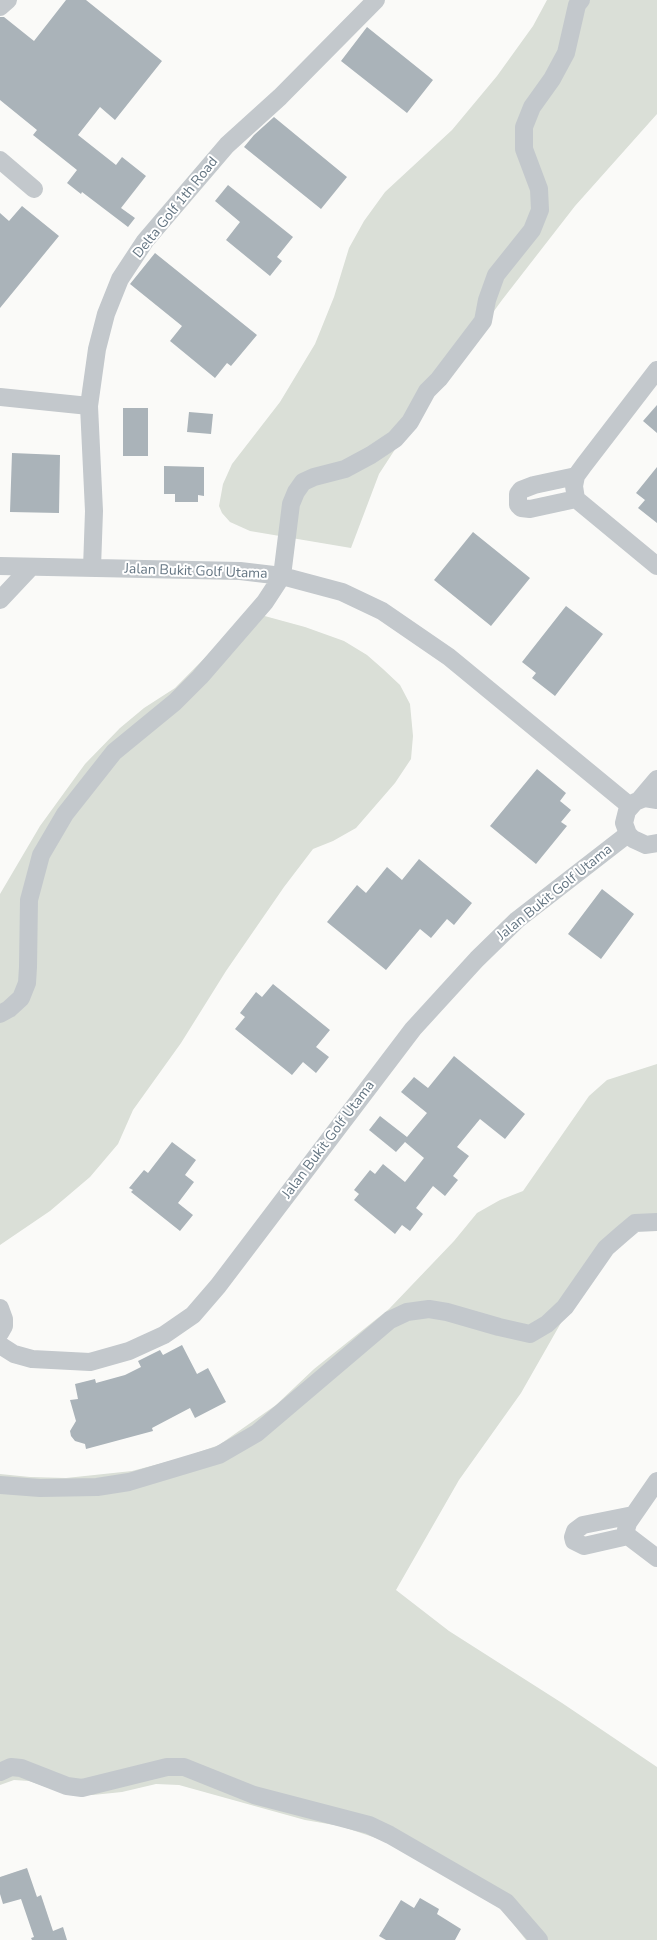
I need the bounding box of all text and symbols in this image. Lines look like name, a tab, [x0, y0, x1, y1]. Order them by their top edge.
street label: Delta Golf 1th Road	[130, 154, 222, 262]
street label: Jalan Bukit Golf Utama	[124, 561, 268, 583]
street label: Jalan Bukit Golf Utama	[494, 841, 616, 945]
street label: Jalan Bukit Golf Utama	[279, 1078, 379, 1202]

